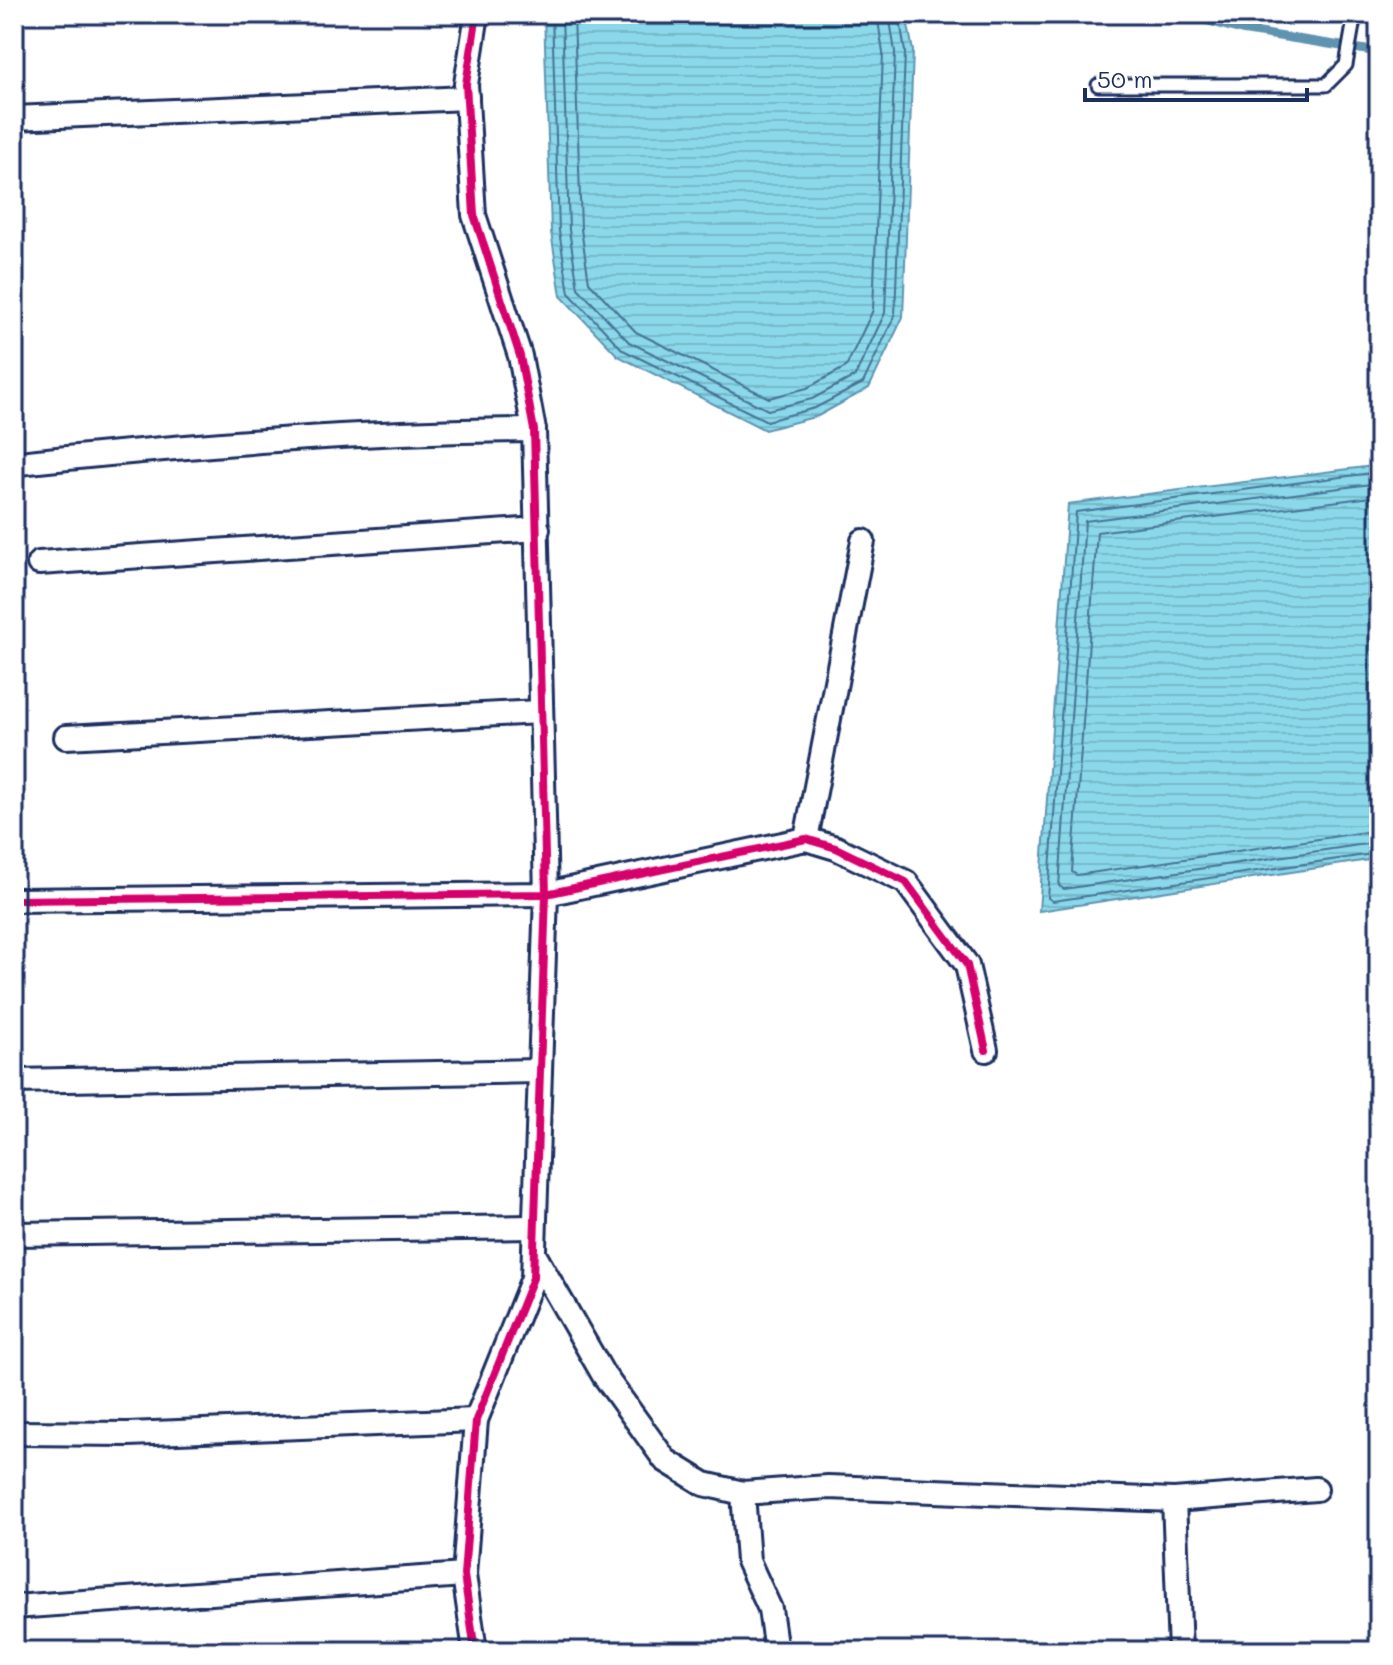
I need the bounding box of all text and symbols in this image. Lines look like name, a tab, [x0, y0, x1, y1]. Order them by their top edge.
scale bar	[1085, 52, 1307, 102]
text: 50 m	[1097, 63, 1153, 94]

